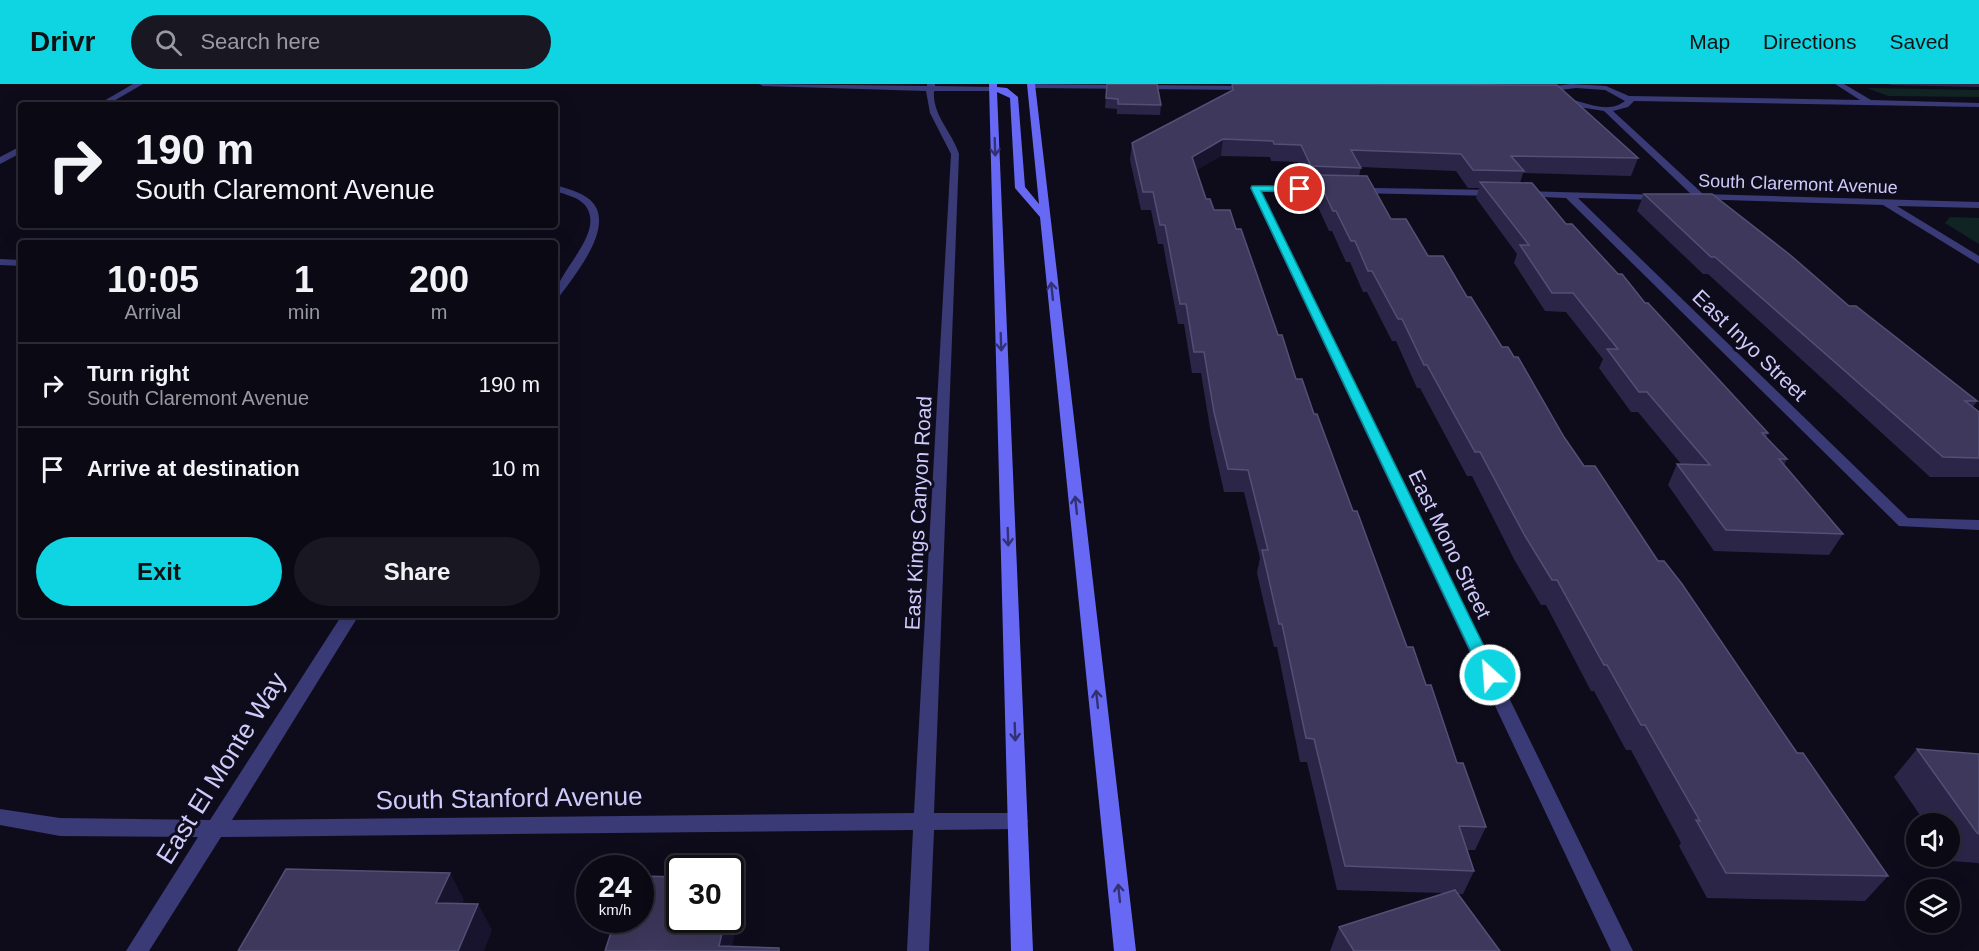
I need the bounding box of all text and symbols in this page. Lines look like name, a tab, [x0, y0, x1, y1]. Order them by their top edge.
search box	[131, 15, 551, 69]
text: Drivr	[30, 26, 95, 57]
icon: search	[152, 26, 185, 59]
text: Search here	[200, 29, 320, 54]
text: Map	[1689, 30, 1730, 53]
text: Directions	[1763, 30, 1856, 53]
text: Saved	[1889, 30, 1949, 53]
icon: right	[36, 126, 114, 204]
text: 190 m	[135, 126, 254, 173]
one-way arrow	[989, 137, 1000, 157]
pin	[1274, 163, 1325, 214]
street label: South Claremont Avenue	[1698, 171, 1898, 197]
icon: arrive	[1283, 172, 1316, 205]
text: South Claremont Avenue	[135, 175, 435, 205]
text: 10:05	[107, 259, 199, 300]
text: 1	[294, 259, 314, 300]
text: 200	[409, 259, 469, 300]
one-way arrow	[1046, 281, 1057, 301]
street label: East Inyo Street	[1688, 285, 1812, 405]
text: Arrival	[125, 301, 181, 323]
text: min	[288, 301, 320, 323]
text: m	[431, 301, 447, 323]
one-way arrow	[996, 332, 1007, 352]
text: Turn right	[87, 361, 189, 386]
icon: right	[36, 369, 69, 402]
text: 190 m	[479, 372, 540, 397]
text: South Claremont Avenue	[87, 387, 309, 409]
street label: East Kings Canyon Road	[900, 395, 936, 631]
icon: arrive	[36, 453, 69, 486]
text: Arrive at destination	[87, 456, 300, 481]
text: 10 m	[491, 456, 540, 481]
street label: East Mono Street	[1404, 466, 1496, 622]
one-way arrow	[1070, 496, 1081, 516]
one-way arrow	[1003, 527, 1014, 546]
button: Exit	[36, 537, 282, 606]
button: Share	[294, 537, 540, 606]
position arrow	[1458, 643, 1522, 707]
street label: East El Monte Way	[150, 667, 292, 869]
one-way arrow	[1091, 690, 1102, 710]
one-way arrow	[1010, 721, 1021, 741]
street label: South Stanford Avenue	[375, 781, 643, 815]
map controls	[1906, 813, 1960, 933]
button: sound	[1906, 813, 1960, 867]
speed limit sign: 30	[666, 855, 744, 933]
text: 24	[598, 870, 632, 903]
button: layers	[1906, 879, 1960, 933]
one-way arrow	[1113, 883, 1124, 903]
text: km/h	[599, 901, 631, 918]

